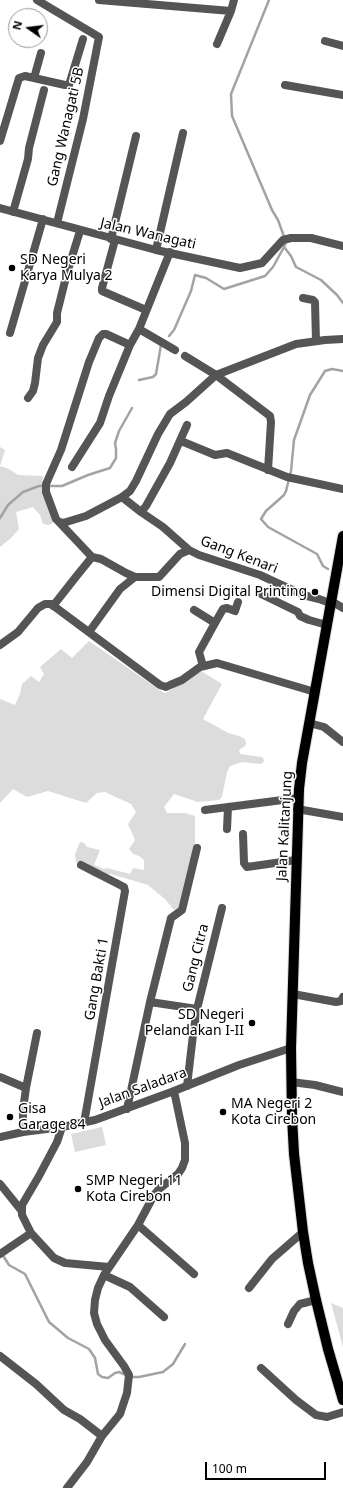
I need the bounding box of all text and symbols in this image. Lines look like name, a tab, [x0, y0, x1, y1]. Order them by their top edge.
north arrow	[8, 8, 48, 48]
text: N	[8, 19, 25, 31]
street label: Gang Wanagati 5B	[44, 66, 88, 188]
street label: Jalan Wanagati	[99, 215, 197, 253]
place label: SD Negeri Karya Mulya 2	[20, 252, 113, 284]
marker: SD Negeri Karya Mulya 2	[7, 263, 17, 273]
street label: Gang Kenari	[198, 533, 280, 577]
place label: Dimensi Digital Printing	[151, 584, 307, 600]
marker: Dimensi Digital Printing	[310, 587, 320, 597]
street label: Jalan Kalitanjung	[274, 771, 296, 881]
street label: Gang Citra	[179, 922, 213, 994]
street label: Gang Bakti 1	[81, 936, 113, 1022]
place label: SD Negeri Pelandakan I-II	[145, 1007, 244, 1040]
marker: SD Negeri Pelandakan I-II	[247, 1018, 257, 1028]
street label: Jalan Saladara	[97, 1064, 189, 1112]
place label: MA Negeri 2 Kota Cirebon	[231, 1096, 316, 1128]
place label: Gisa Garage 84	[18, 1101, 86, 1134]
marker: MA Negeri 2 Kota Cirebon	[218, 1107, 228, 1117]
marker: Gisa Garage 84	[5, 1112, 15, 1122]
place label: SMP Negeri 11 Kota Cirebon	[86, 1173, 183, 1206]
marker: SMP Negeri 11 Kota Cirebon	[73, 1184, 83, 1194]
scale bar	[207, 1454, 328, 1480]
text: 100 m	[212, 1460, 247, 1477]

